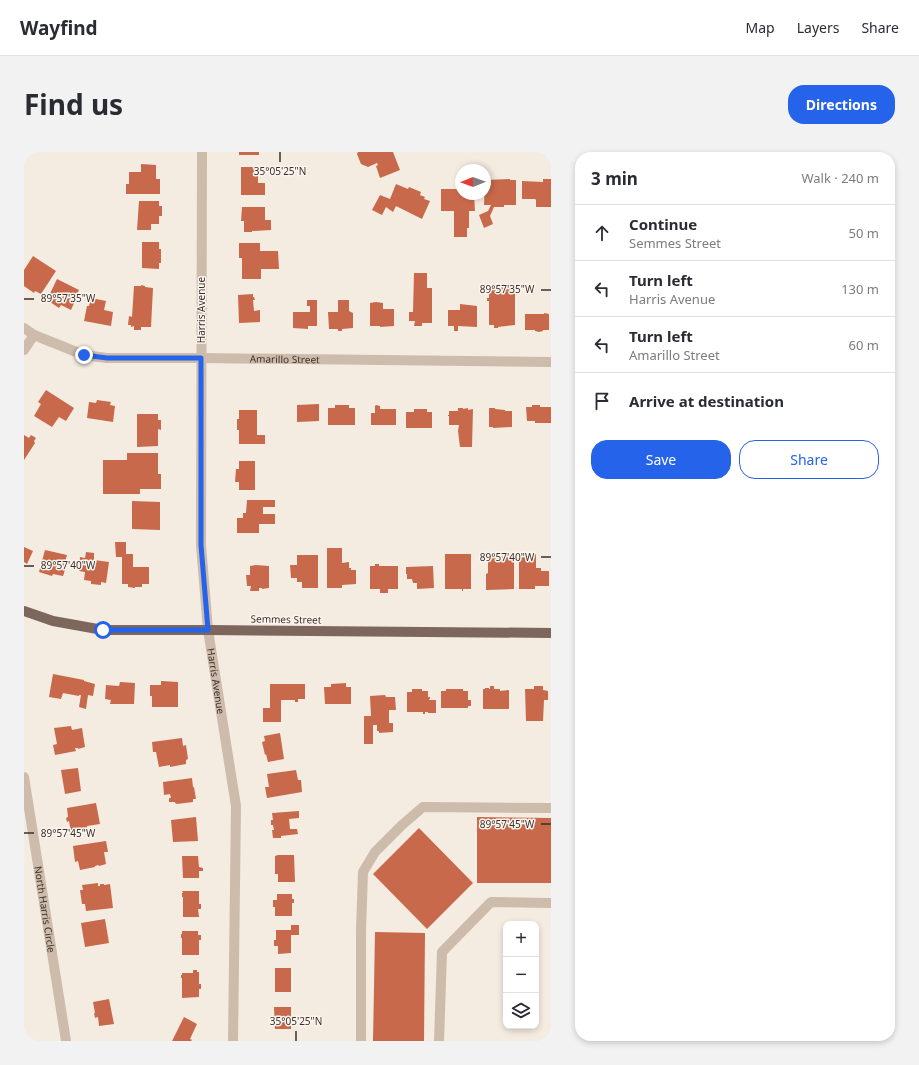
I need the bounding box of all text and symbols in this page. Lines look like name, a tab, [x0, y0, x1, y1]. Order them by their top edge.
text: Wayfind	[20, 15, 98, 41]
text: Map	[746, 18, 775, 37]
text: Layers	[797, 18, 839, 37]
text: Share	[861, 18, 899, 37]
text: Find us	[24, 85, 123, 123]
button: Directions	[788, 85, 895, 124]
text: 35°05'25"N	[254, 164, 306, 178]
north arrow	[455, 164, 491, 200]
text: 3 min	[591, 167, 638, 190]
text: Walk · 240 m	[801, 169, 879, 187]
text: Continue	[629, 214, 697, 234]
icon: ahead	[591, 222, 613, 244]
text: 50 m	[849, 224, 879, 242]
text: Semmes Street	[629, 234, 721, 252]
text: Turn left	[629, 270, 693, 290]
street label: Harris Avenue	[194, 276, 208, 343]
icon: left	[591, 278, 613, 300]
text: 130 m	[841, 280, 879, 298]
text: 89°57'35"W	[480, 282, 535, 296]
text: Harris Avenue	[629, 290, 715, 308]
text: 89°57'35"W	[41, 291, 96, 305]
text: Turn left	[629, 326, 693, 346]
icon: left	[591, 334, 613, 356]
text: 60 m	[849, 336, 879, 354]
route end	[75, 346, 93, 364]
text: Amarillo Street	[629, 346, 720, 364]
street label: Amarillo Street	[250, 352, 320, 366]
icon: arrive	[591, 390, 613, 412]
text: Arrive at destination	[629, 391, 784, 411]
button: Save	[591, 440, 731, 479]
button: Share	[739, 440, 879, 479]
text: 89°57'40"W	[480, 550, 535, 564]
text: 89°57'40"W	[41, 558, 96, 572]
street label: Semmes Street	[250, 611, 322, 627]
route start	[94, 621, 112, 639]
street label: Harris Avenue	[204, 647, 228, 715]
text: 89°57'45"W	[480, 817, 535, 831]
text: 89°57'45"W	[41, 826, 96, 840]
street label: North Harris Circle	[31, 865, 59, 954]
map controls	[503, 921, 539, 1029]
button: +	[503, 921, 539, 957]
button: −	[503, 957, 539, 993]
button: layers	[503, 993, 539, 1029]
text: 35°05'25"N	[270, 1014, 322, 1028]

